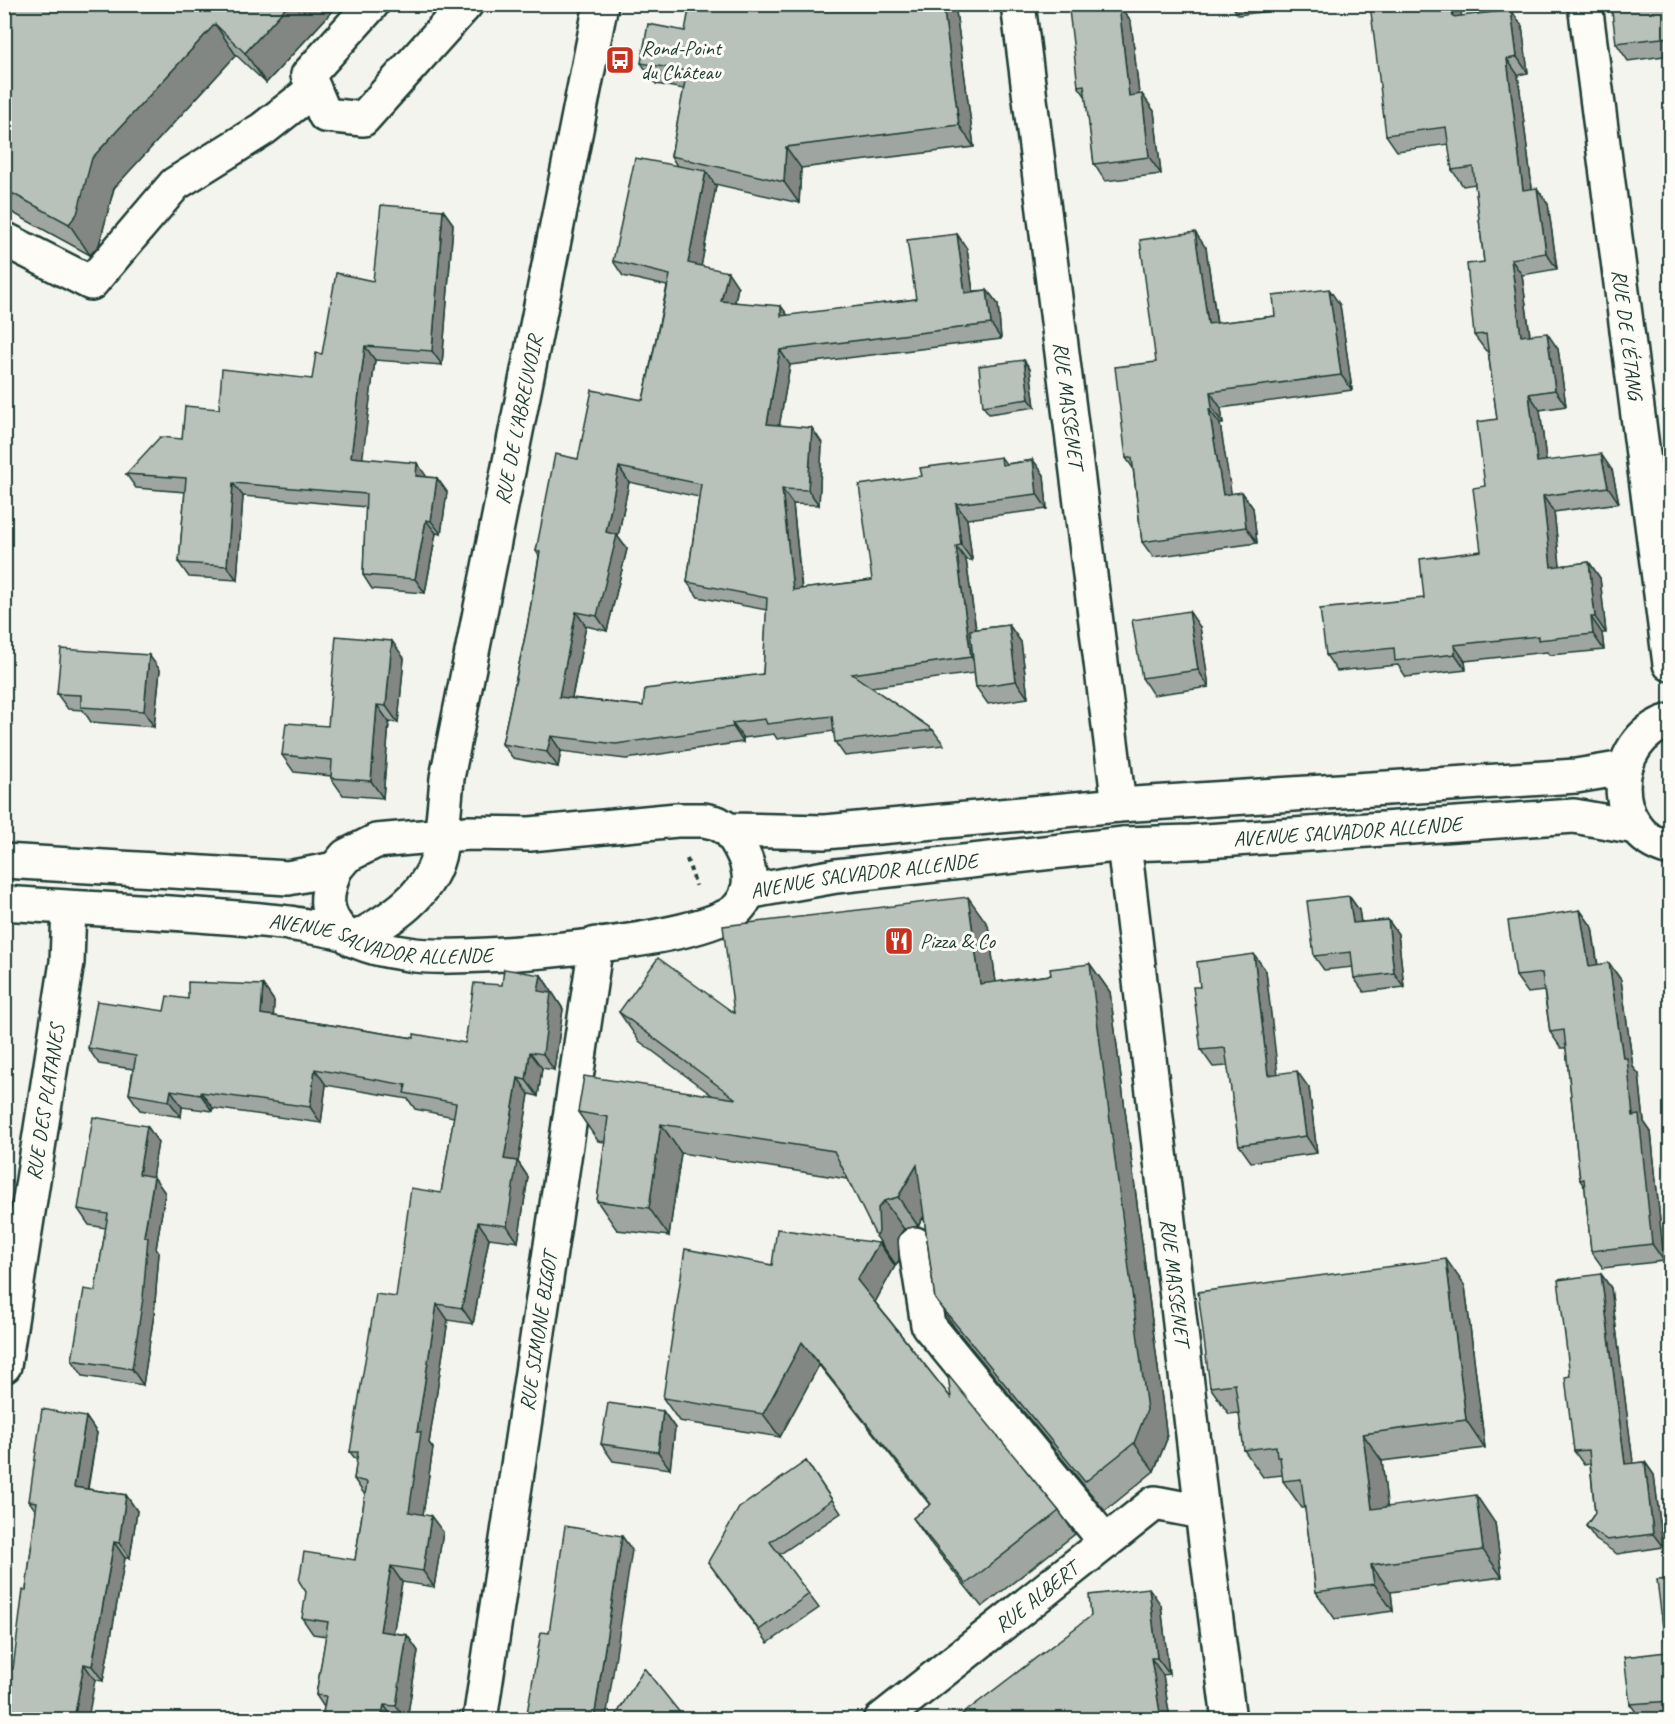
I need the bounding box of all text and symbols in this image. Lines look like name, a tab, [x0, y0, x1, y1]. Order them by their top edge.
place label: Rond-Point du Château	[641, 35, 723, 85]
bus stop icon: Rond-Point du Château	[604, 44, 636, 76]
street label: RUE DE L'ÉTANG	[1606, 268, 1649, 404]
street label: RUE DE L'ABREUVOIR	[489, 331, 548, 506]
street label: RUE MASSENET	[1048, 340, 1090, 475]
street label: AVENUE SALVADOR ALLENDE	[1232, 810, 1465, 852]
street label: AVENUE SALVADOR ALLENDE	[748, 847, 981, 904]
street label: AVENUE SALVADOR ALLENDE	[268, 908, 496, 969]
restaurant icon: Pizza & Co	[883, 925, 915, 957]
place label: Pizza & Co	[920, 928, 996, 954]
street label: RUE DES PLATANES	[20, 1020, 71, 1182]
street label: RUE MASSENET	[1155, 1218, 1196, 1352]
street label: RUE SIMONE BIGOT	[513, 1246, 563, 1412]
street label: RUE ALBERT	[989, 1553, 1087, 1638]

